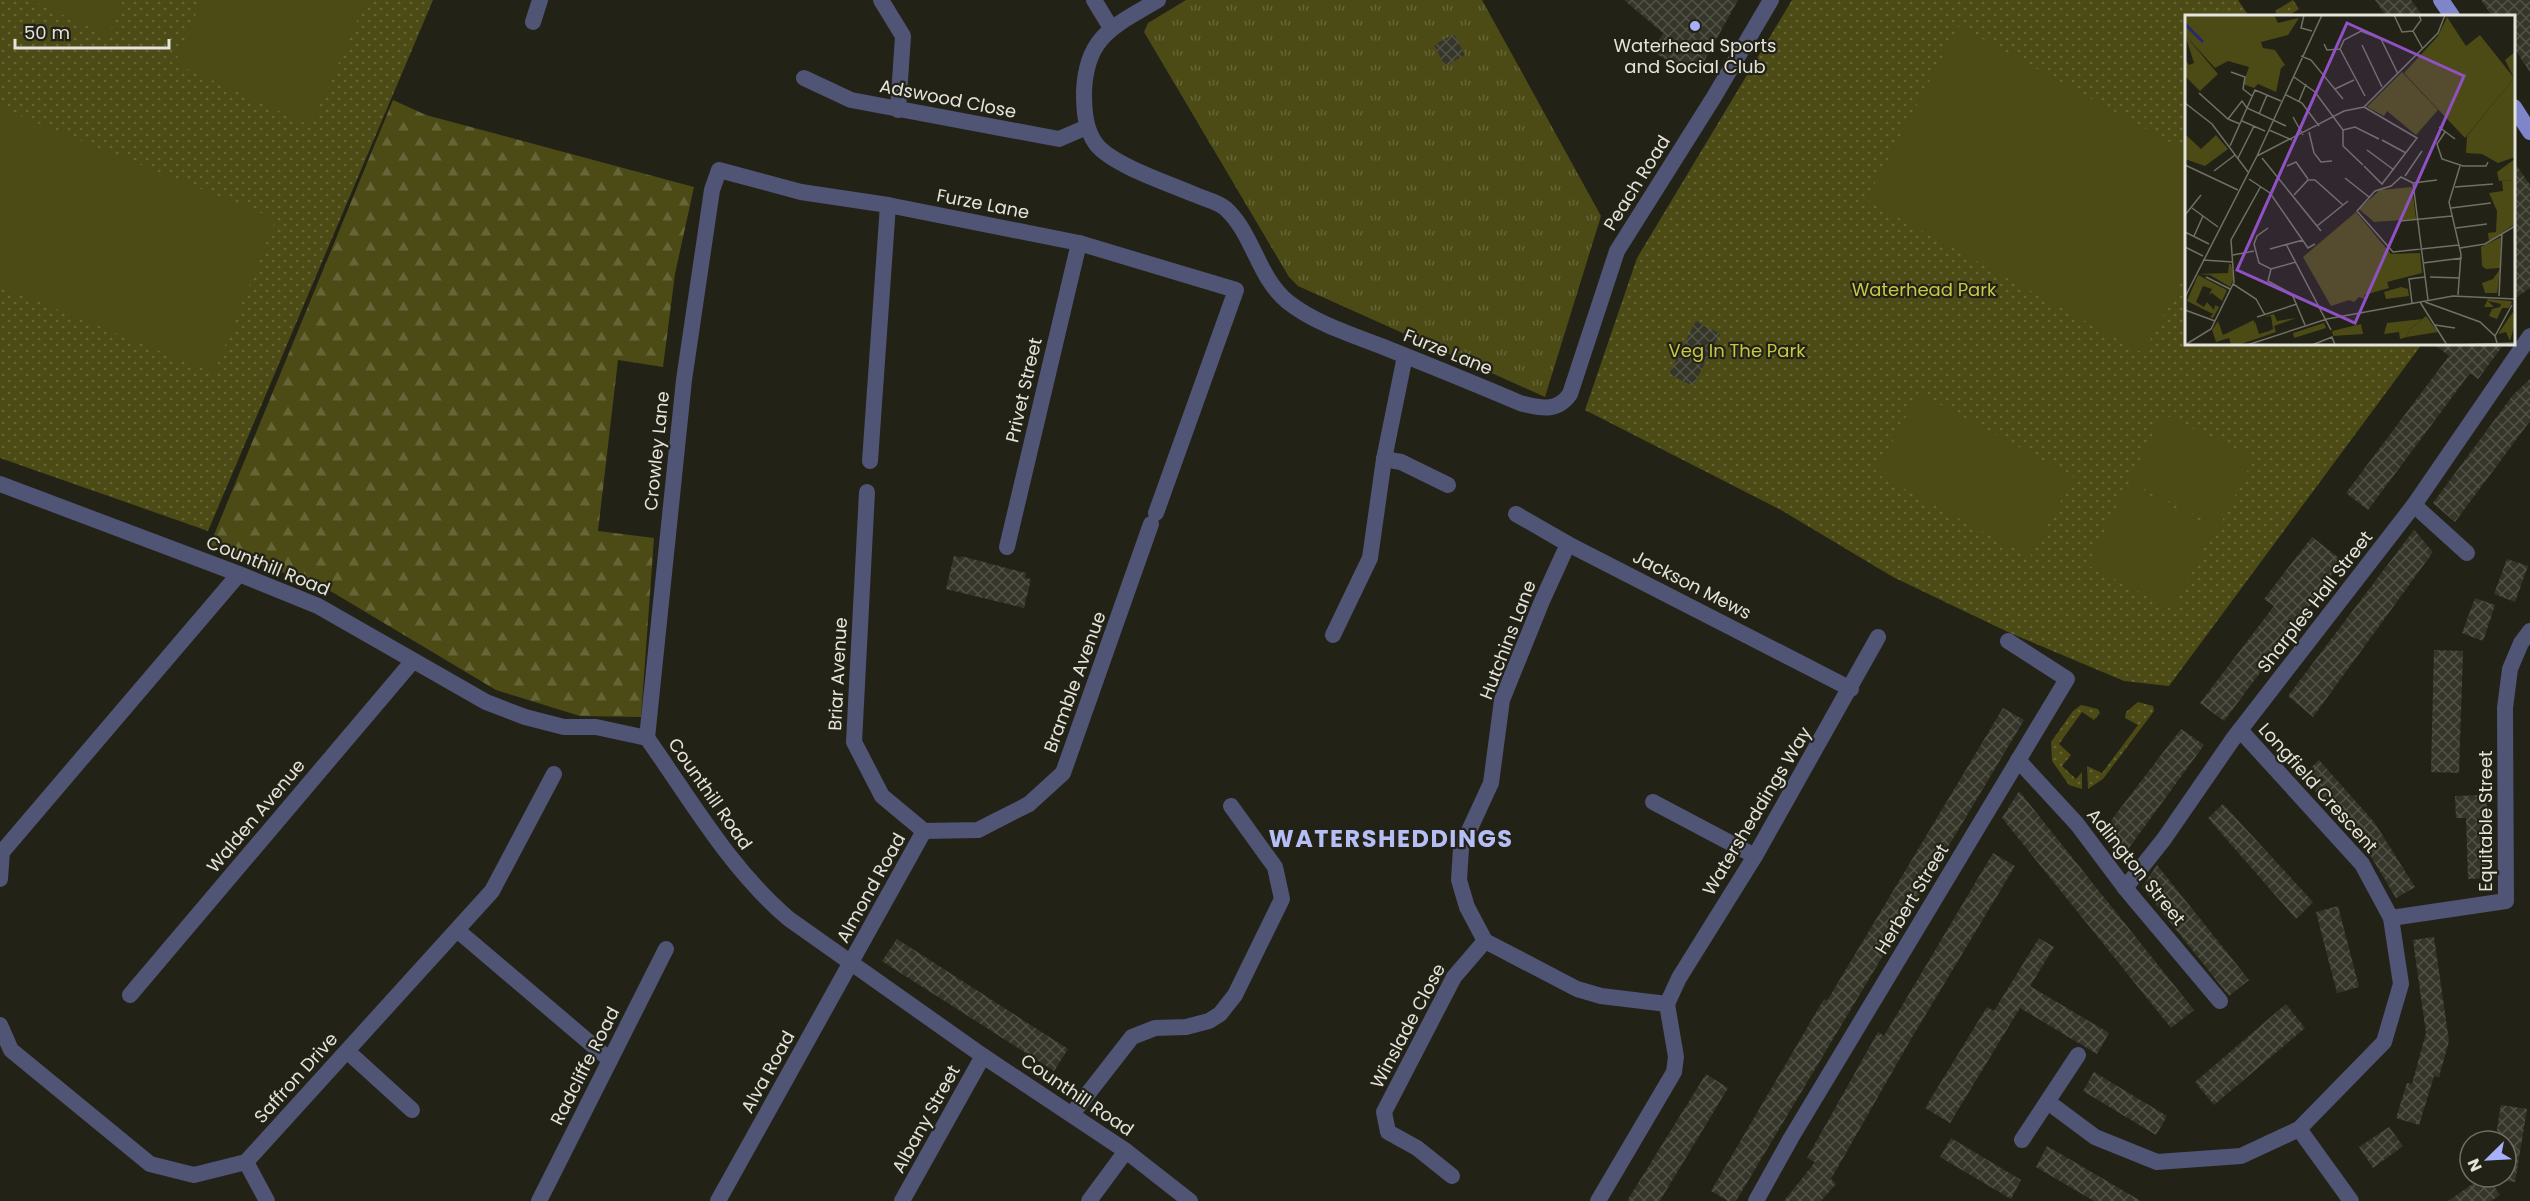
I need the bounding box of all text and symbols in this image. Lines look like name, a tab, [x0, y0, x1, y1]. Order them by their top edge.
scale bar	[15, 12, 170, 50]
inset map	[2185, 15, 2515, 345]
marker: Waterhead Sports and Social Club	[1688, 19, 1702, 33]
text: 50 m	[24, 20, 70, 45]
place label: Waterhead Sports and Social Club	[1614, 33, 1776, 79]
street label: Adswood Close	[878, 73, 1019, 124]
street label: Peach Road	[1597, 130, 1676, 235]
street label: Furze Lane	[935, 182, 1032, 225]
park label: Waterhead Park	[1852, 277, 1997, 302]
street label: Furze Lane	[1400, 322, 1496, 381]
street label: Privet Street	[999, 335, 1048, 445]
park label: Veg In The Park	[1669, 338, 1806, 363]
street label: Crowley Lane	[638, 390, 675, 512]
street label: Sharples Hall Street	[2251, 525, 2378, 678]
street label: Counthill Road	[203, 529, 334, 602]
street label: Jackson Mews	[1629, 544, 1756, 625]
street label: Hutchins Lane	[1473, 577, 1542, 703]
street label: Bramble Avenue	[1037, 608, 1112, 756]
street label: Briar Avenue	[822, 617, 853, 731]
street label: Longfield Crescent	[2253, 717, 2384, 858]
street label: Watersheddings Way	[1696, 722, 1817, 900]
street label: Counthill Road	[662, 733, 758, 855]
street label: Equitable Street	[2473, 750, 2498, 892]
street label: Walden Avenue	[201, 753, 311, 878]
street label: Adlington Street	[2081, 803, 2191, 930]
district label: WATERSHEDDINGS	[1268, 822, 1514, 855]
street label: Almond Road	[830, 828, 911, 947]
street label: Herbert Street	[1869, 839, 1954, 959]
street label: Winslade Close	[1364, 959, 1451, 1093]
street label: Radcliffe Road	[544, 1002, 625, 1129]
street label: Alva Road	[735, 1026, 800, 1117]
street label: Saffron Drive	[248, 1027, 343, 1128]
street label: Counthill Road	[1016, 1047, 1139, 1142]
street label: Albany Street	[886, 1060, 966, 1177]
north arrow	[2458, 1129, 2518, 1189]
text: N	[2462, 1155, 2488, 1175]

